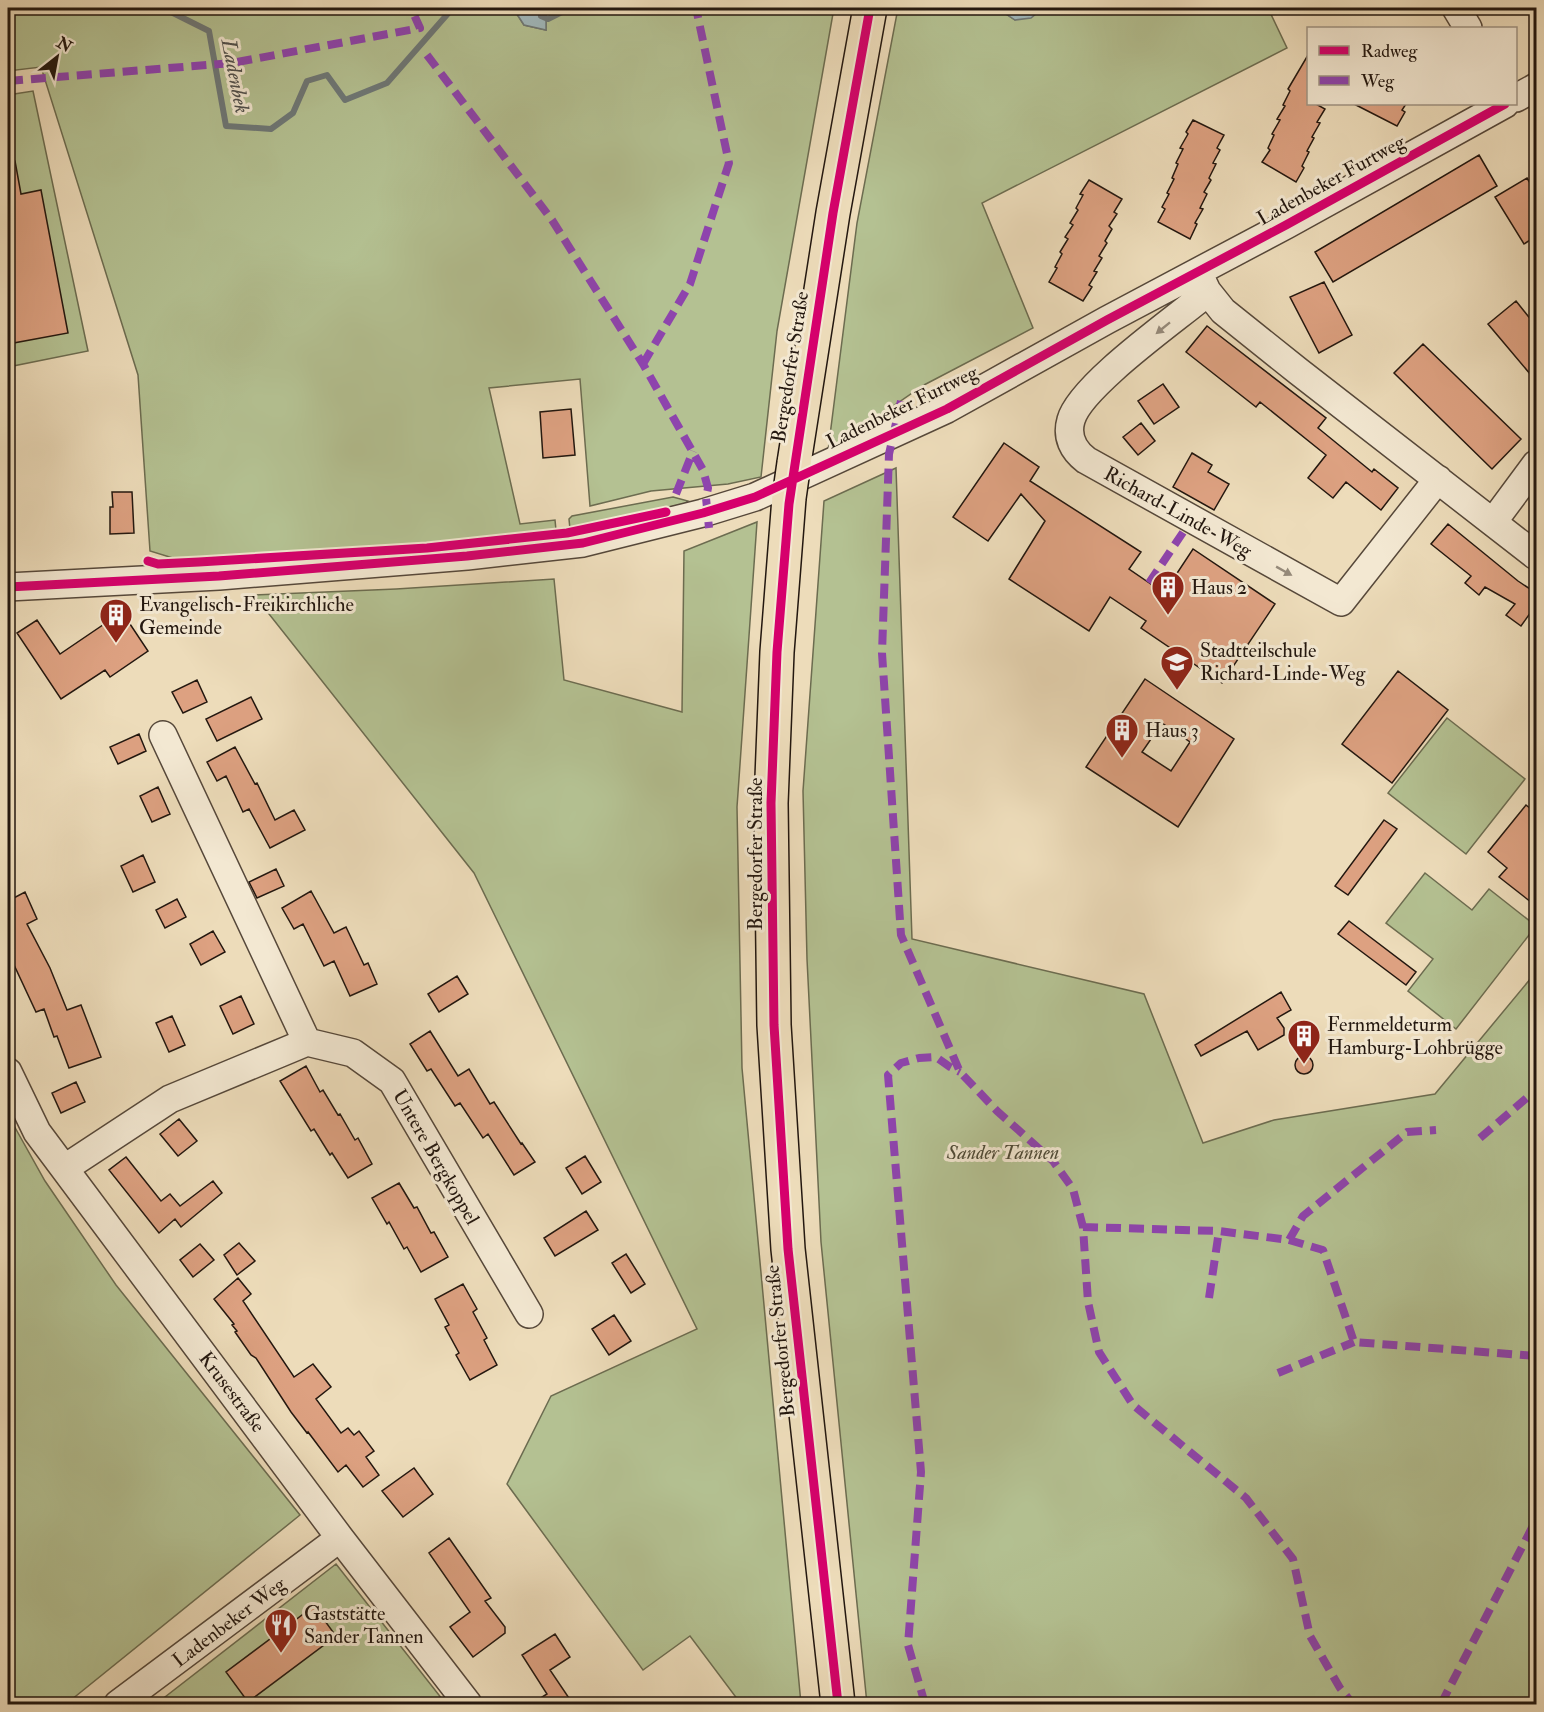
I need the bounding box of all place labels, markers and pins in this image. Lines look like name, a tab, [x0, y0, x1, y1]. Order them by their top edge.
building icon: Haus 2	[1150, 569, 1186, 616]
place label: Haus 2	[1191, 575, 1247, 600]
place label: Evangelisch-Freikirchliche Gemeinde	[139, 592, 354, 640]
building icon: Evangelisch-Freikirchliche Gemeinde	[98, 597, 134, 644]
place label: Stadtteilschule Richard-Linde-Weg	[1200, 638, 1367, 686]
school or university icon: Stadtteilschule Richard-Linde-Weg	[1159, 644, 1195, 691]
building icon: Haus 3	[1104, 712, 1140, 759]
place label: Haus 3	[1145, 718, 1199, 743]
place label: Fernmeldeturm Hamburg-Lohbrügge	[1327, 1012, 1503, 1060]
building icon: Fernmeldeturm Hamburg-Lohbrügge	[1286, 1018, 1322, 1065]
place label: Gaststätte Sander Tannen	[304, 1601, 424, 1649]
restaurant icon: Gaststätte Sander Tannen	[263, 1607, 299, 1654]

